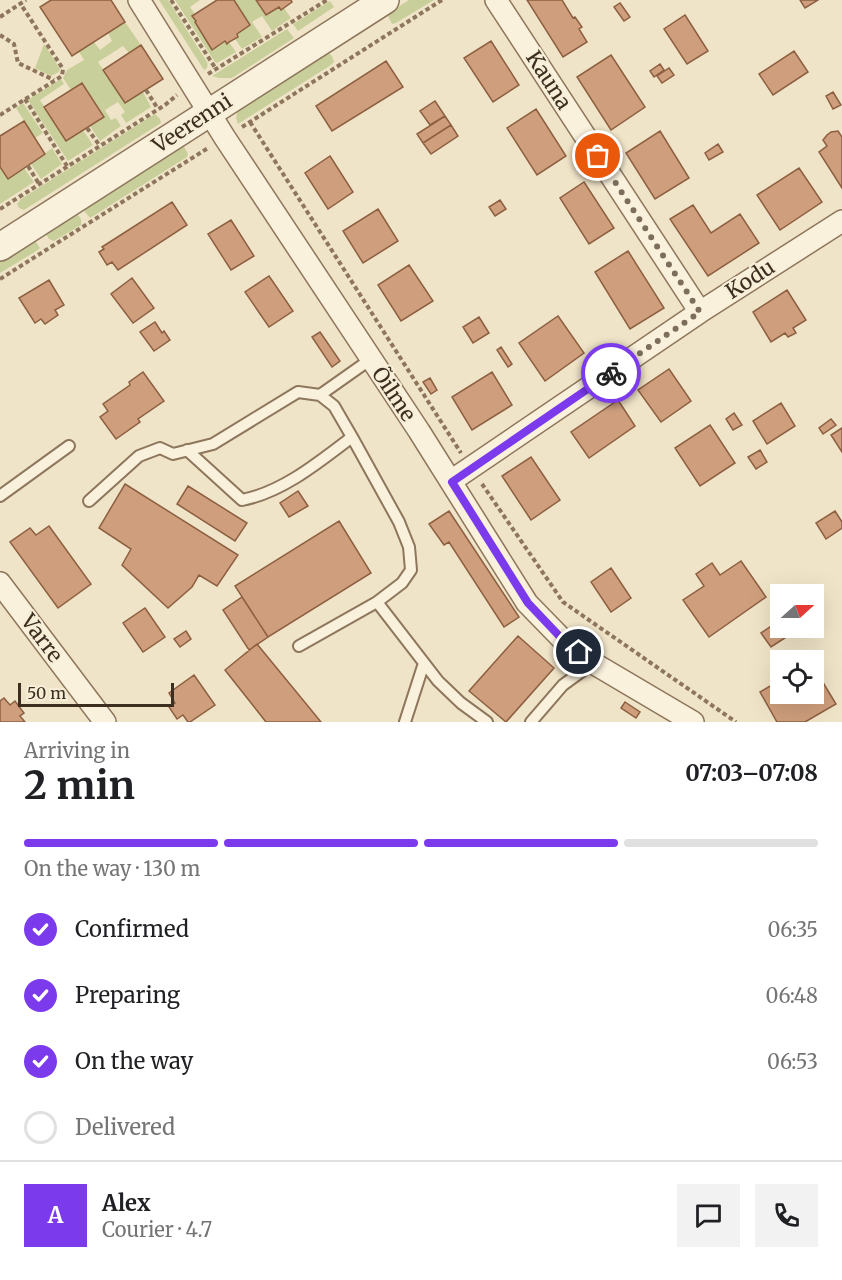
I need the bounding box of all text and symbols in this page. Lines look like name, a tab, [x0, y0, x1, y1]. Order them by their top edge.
street label: Kauna	[520, 46, 578, 114]
street label: Veerenni	[146, 87, 237, 159]
pin	[572, 130, 623, 181]
icon: bag	[581, 139, 614, 172]
street label: Kodu	[720, 253, 780, 305]
courier	[581, 343, 641, 403]
icon: bike	[595, 357, 628, 390]
street label: Õilme	[366, 361, 422, 427]
north arrow	[770, 584, 824, 638]
map controls	[770, 584, 824, 704]
street label: Varre	[14, 608, 69, 668]
pin	[553, 626, 604, 677]
icon: home	[562, 635, 595, 668]
button: locate	[770, 650, 824, 704]
scale bar	[18, 680, 174, 708]
text: 50 m	[27, 683, 66, 703]
text: Arriving in	[24, 738, 130, 763]
text: 07:03–07:08	[685, 759, 818, 787]
text: 2 min	[24, 761, 135, 810]
text: On the way · 130 m	[24, 856, 200, 881]
icon: check	[24, 913, 57, 946]
text: Confirmed	[75, 915, 189, 943]
text: 06:35	[767, 917, 818, 942]
icon: check	[24, 979, 57, 1012]
text: Preparing	[75, 981, 180, 1009]
text: 06:48	[766, 983, 818, 1008]
icon: check	[24, 1045, 57, 1078]
text: On the way	[75, 1047, 193, 1075]
text: 06:53	[767, 1049, 818, 1074]
text: Delivered	[75, 1113, 175, 1141]
button: chat	[677, 1184, 740, 1247]
button: phone	[755, 1184, 818, 1247]
text: Alex	[102, 1189, 151, 1217]
text: A	[48, 1201, 63, 1229]
text: Courier · 4.7	[102, 1217, 212, 1242]

